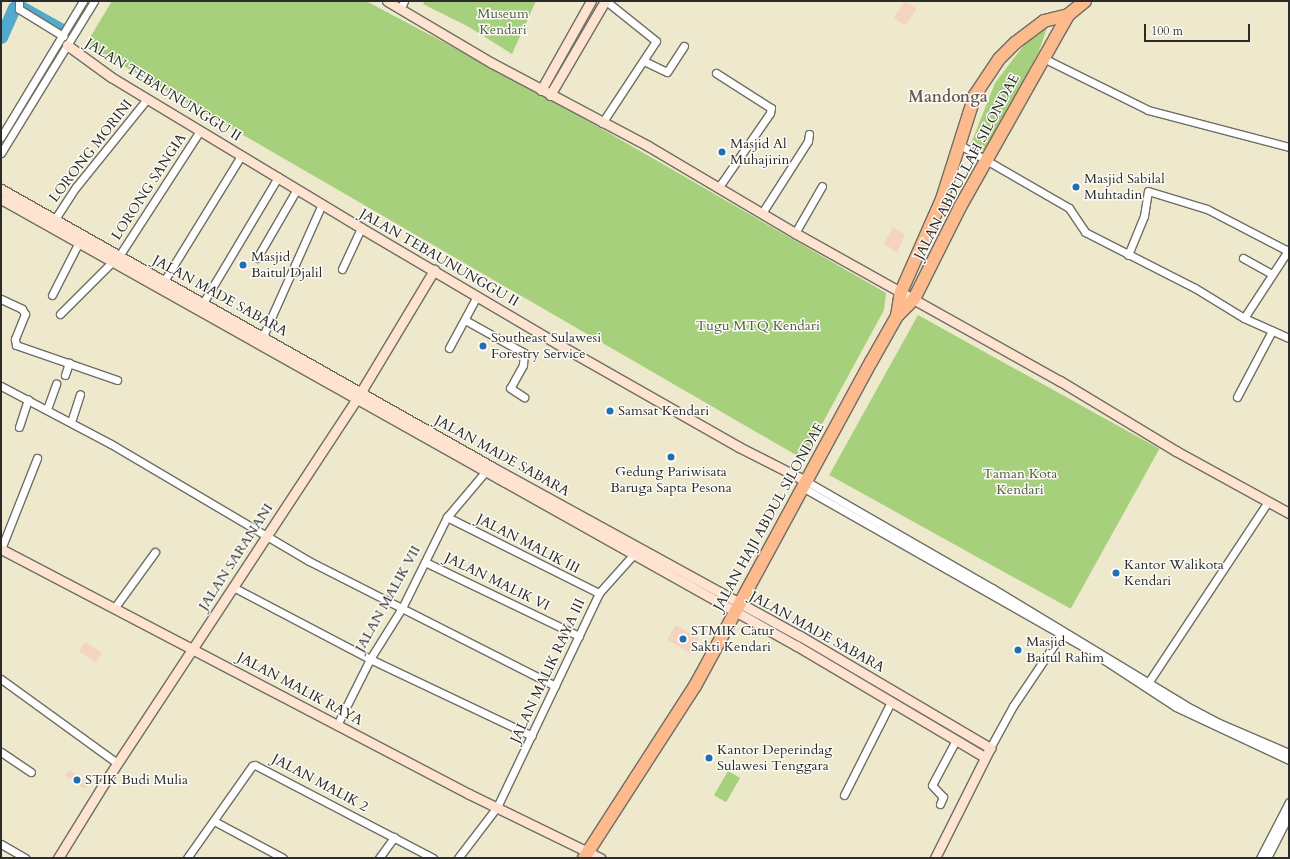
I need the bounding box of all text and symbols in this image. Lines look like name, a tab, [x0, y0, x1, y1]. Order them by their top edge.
park label: Museum Kendari	[477, 6, 529, 38]
scale bar	[1146, 16, 1252, 42]
text: 100 m	[1151, 23, 1183, 39]
street label: JALAN TEBAUNUNGGU II	[82, 35, 244, 145]
street label: JALAN ABDULLAH SILONDAE	[911, 71, 1023, 263]
district label: Mandonga	[908, 87, 988, 107]
street label: LORONG MORINI	[46, 96, 136, 206]
street label: LORONG SANGIA	[108, 130, 190, 244]
place label: Masjid Al Muhajirin	[730, 136, 789, 168]
marker: Masjid Al Muhajirin	[717, 147, 727, 157]
place label: Masjid Sabilal Muhtadin	[1084, 171, 1165, 204]
marker: Masjid Sabilal Muhtadin	[1071, 182, 1081, 192]
street label: JALAN TEBAUNUNGGU II	[356, 206, 522, 310]
place label: Masjid Baitul Djalil	[251, 249, 322, 282]
street label: JALAN MADE SABARA	[150, 252, 290, 340]
marker: Masjid Baitul Djalil	[238, 260, 248, 270]
park label: Tugu MTQ Kendari	[696, 318, 820, 334]
place label: Southeast Sulawesi Forestry Service	[491, 330, 601, 362]
marker: Southeast Sulawesi Forestry Service	[478, 341, 488, 351]
place label: Samsat Kendari	[618, 403, 709, 419]
marker: Samsat Kendari	[605, 406, 615, 416]
street label: JALAN MADE SABARA	[432, 412, 572, 500]
street label: JALAN HAJI ABDUL SILONDAE	[710, 420, 828, 614]
marker: Gedung Pariwisata Baruga Sapta Pesona	[666, 452, 676, 462]
place label: Gedung Pariwisata Baruga Sapta Pesona	[610, 464, 732, 496]
park label: Taman Kota Kendari	[983, 466, 1057, 498]
street label: JALAN SARANANI	[195, 500, 277, 614]
street label: JALAN MALIK III	[474, 511, 582, 577]
street label: JALAN MALIK VII	[352, 543, 424, 655]
street label: JALAN MALIK VI	[442, 549, 552, 615]
place label: Kantor Walikota Kendari	[1124, 557, 1224, 590]
marker: Kantor Walikota Kendari	[1111, 568, 1121, 578]
street label: JALAN MADE SABARA	[747, 588, 887, 676]
street label: JALAN MALIK RAYA III	[507, 596, 589, 746]
place label: STMIK Catur Sakti Kendari	[691, 623, 774, 656]
marker: STMIK Catur Sakti Kendari	[678, 634, 688, 644]
place label: Masjid Baitul Rahim	[1026, 634, 1104, 666]
marker: Masjid Baitul Rahim	[1013, 645, 1023, 655]
street label: JALAN MALIK RAYA	[234, 649, 366, 729]
place label: Kantor Deperindag Sulawesi Tenggara	[717, 742, 832, 774]
street label: JALAN MALIK 2	[269, 751, 371, 815]
marker: Kantor Deperindag Sulawesi Tenggara	[704, 753, 714, 763]
place label: STIK Budi Mulia	[85, 772, 188, 788]
marker: STIK Budi Mulia	[72, 775, 82, 785]

